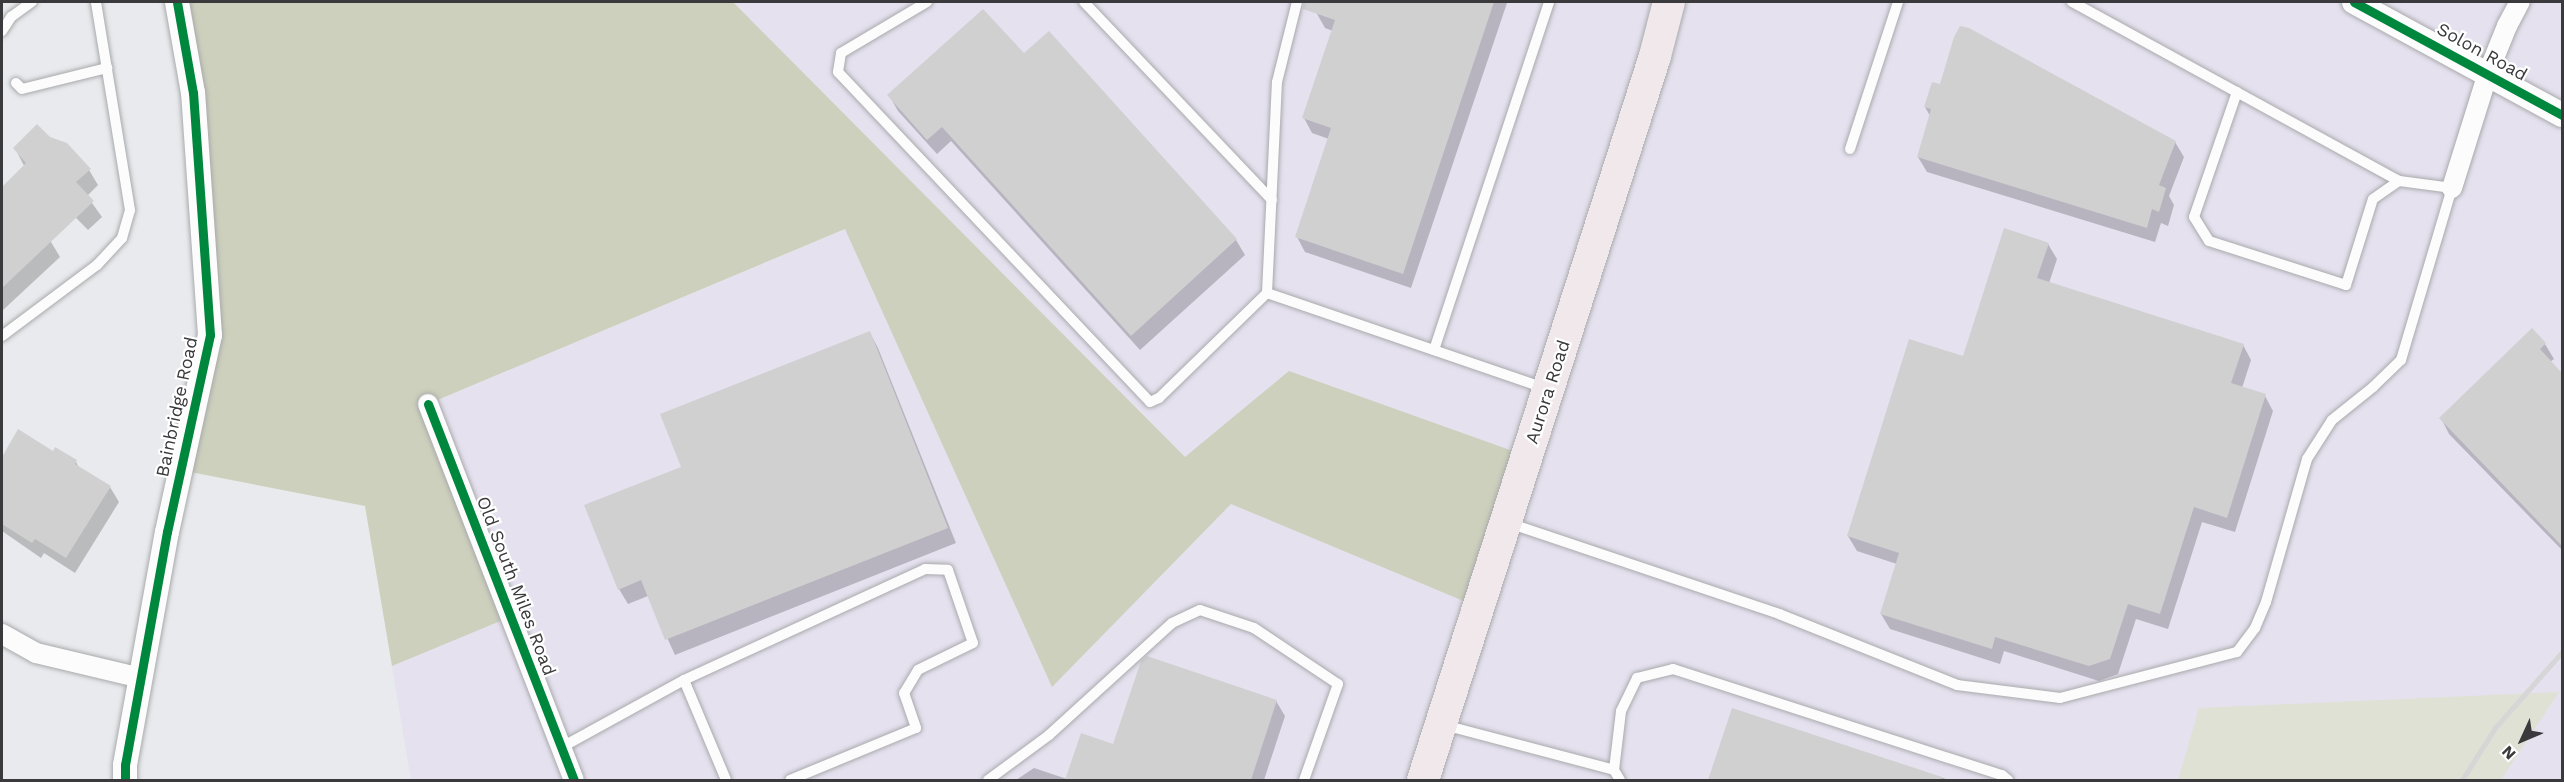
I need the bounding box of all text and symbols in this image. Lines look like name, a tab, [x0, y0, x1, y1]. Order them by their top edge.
street label: Solon Road	[2433, 18, 2531, 86]
street label: Bainbridge Road	[152, 335, 202, 479]
street label: Aurora Road	[1521, 337, 1575, 447]
street label: Old South Miles Road	[472, 493, 560, 679]
north arrow	[2492, 710, 2552, 770]
text: N	[2498, 742, 2520, 764]

